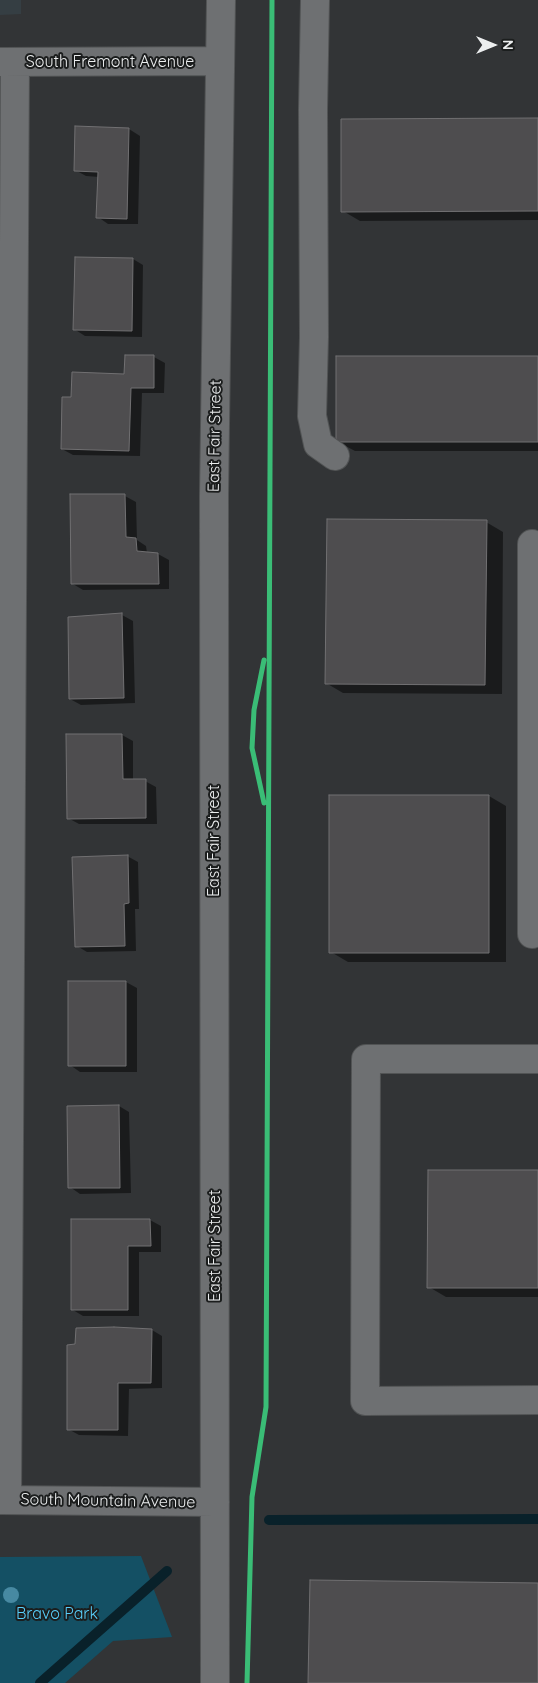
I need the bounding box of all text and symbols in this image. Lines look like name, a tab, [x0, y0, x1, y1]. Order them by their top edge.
north arrow	[468, 20, 518, 70]
text: N	[499, 40, 517, 50]
street label: South Fremont Avenue	[26, 52, 194, 72]
street label: East Fair Street	[204, 380, 226, 492]
street label: East Fair Street	[204, 785, 224, 897]
street label: East Fair Street	[205, 1190, 225, 1302]
street label: South Mountain Avenue	[20, 1490, 196, 1512]
park label: Bravo Park	[16, 1604, 98, 1624]

